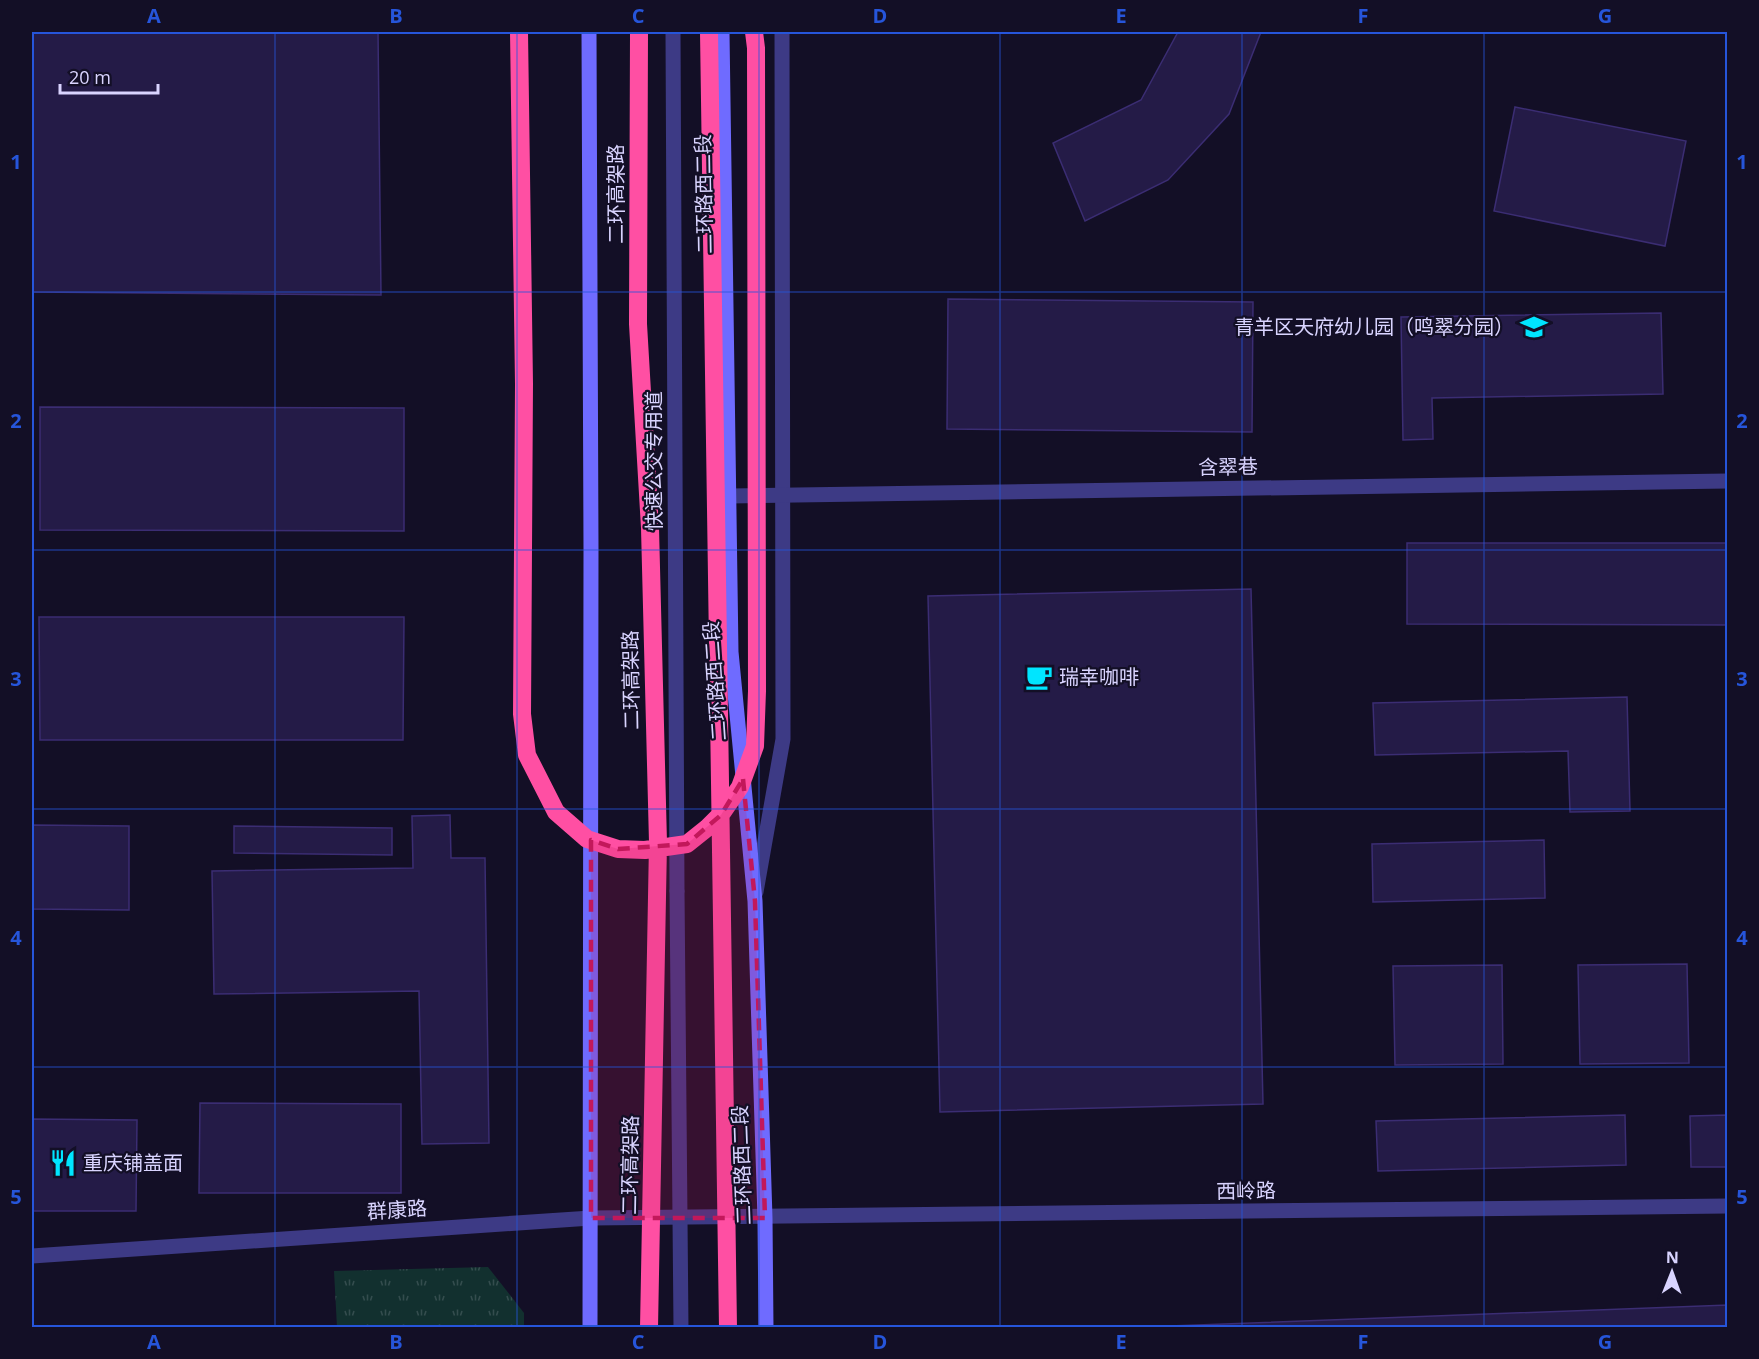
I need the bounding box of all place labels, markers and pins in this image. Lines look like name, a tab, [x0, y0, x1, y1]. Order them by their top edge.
school or university icon: 青羊区天府幼儿园（鸣翠分园）	[1519, 312, 1549, 342]
place label: 青羊区天府幼儿园（鸣翠分园）	[1234, 313, 1514, 340]
cafe icon: 瑞幸咖啡	[1024, 662, 1054, 692]
place label: 瑞幸咖啡	[1059, 663, 1139, 690]
restaurant icon: 重庆铺盖面	[48, 1148, 78, 1178]
place label: 重庆铺盖面	[83, 1149, 183, 1176]

